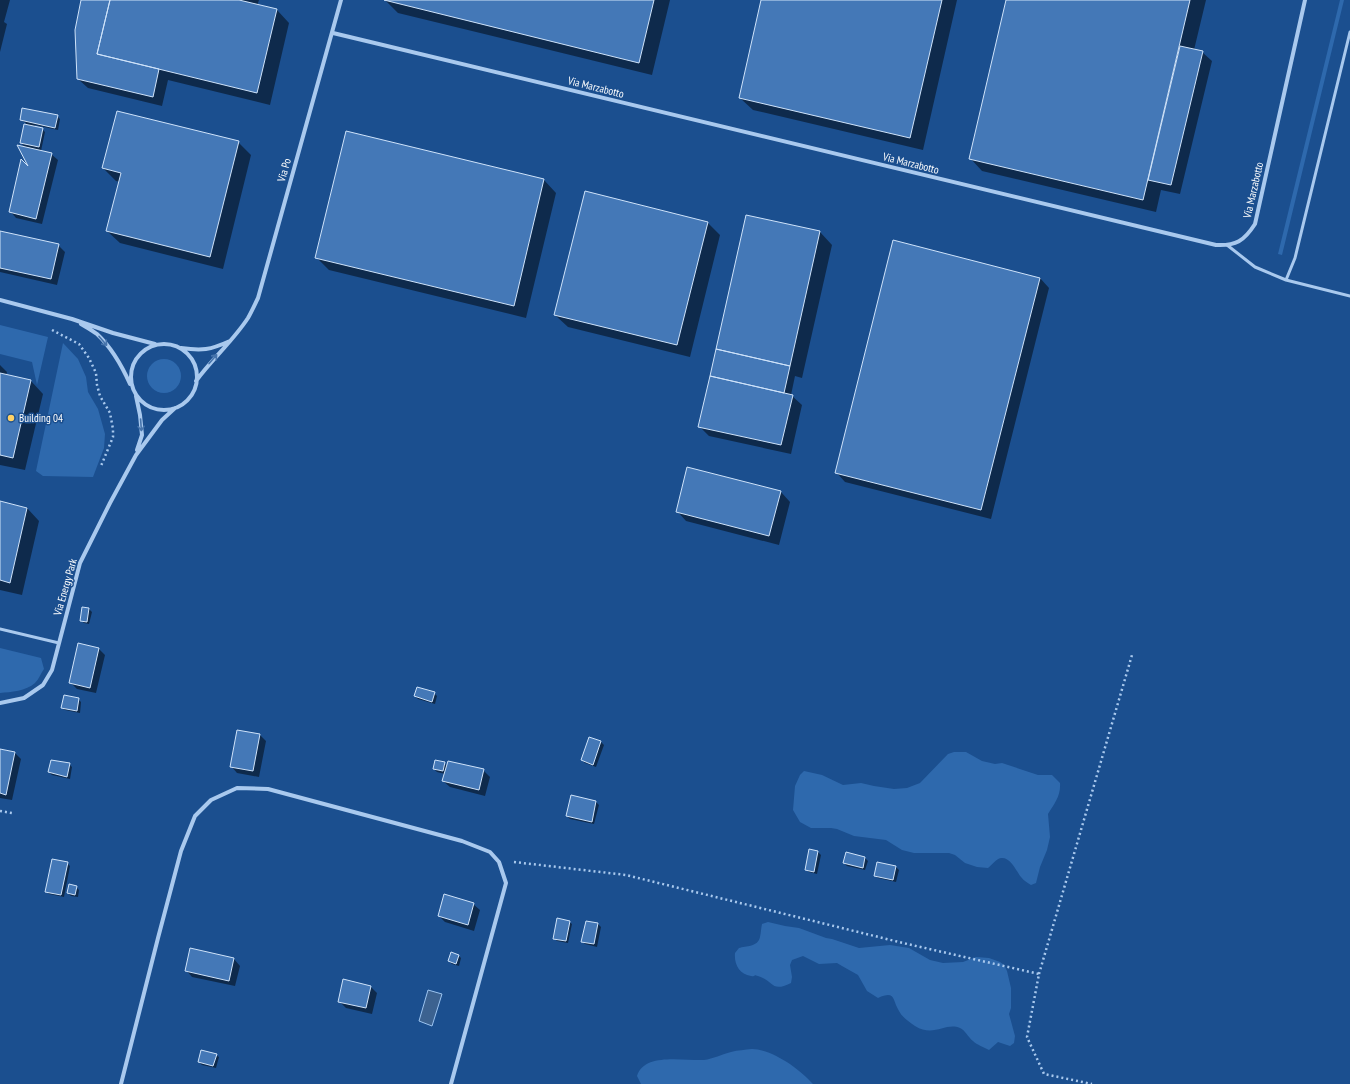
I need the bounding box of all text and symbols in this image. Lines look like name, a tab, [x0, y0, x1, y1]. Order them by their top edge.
street label: Via Marzabotto	[566, 73, 626, 101]
street label: Via Marzabotto	[881, 149, 941, 177]
street label: Via Po	[274, 156, 294, 184]
street label: Via Marzabotto	[1240, 160, 1266, 220]
one-way arrow	[99, 336, 108, 346]
one-way arrow	[209, 354, 218, 365]
place label: Building 04	[19, 411, 63, 425]
marker: Building 04	[6, 413, 16, 423]
one-way arrow	[138, 418, 145, 431]
street label: Via Energy Park	[50, 556, 80, 618]

